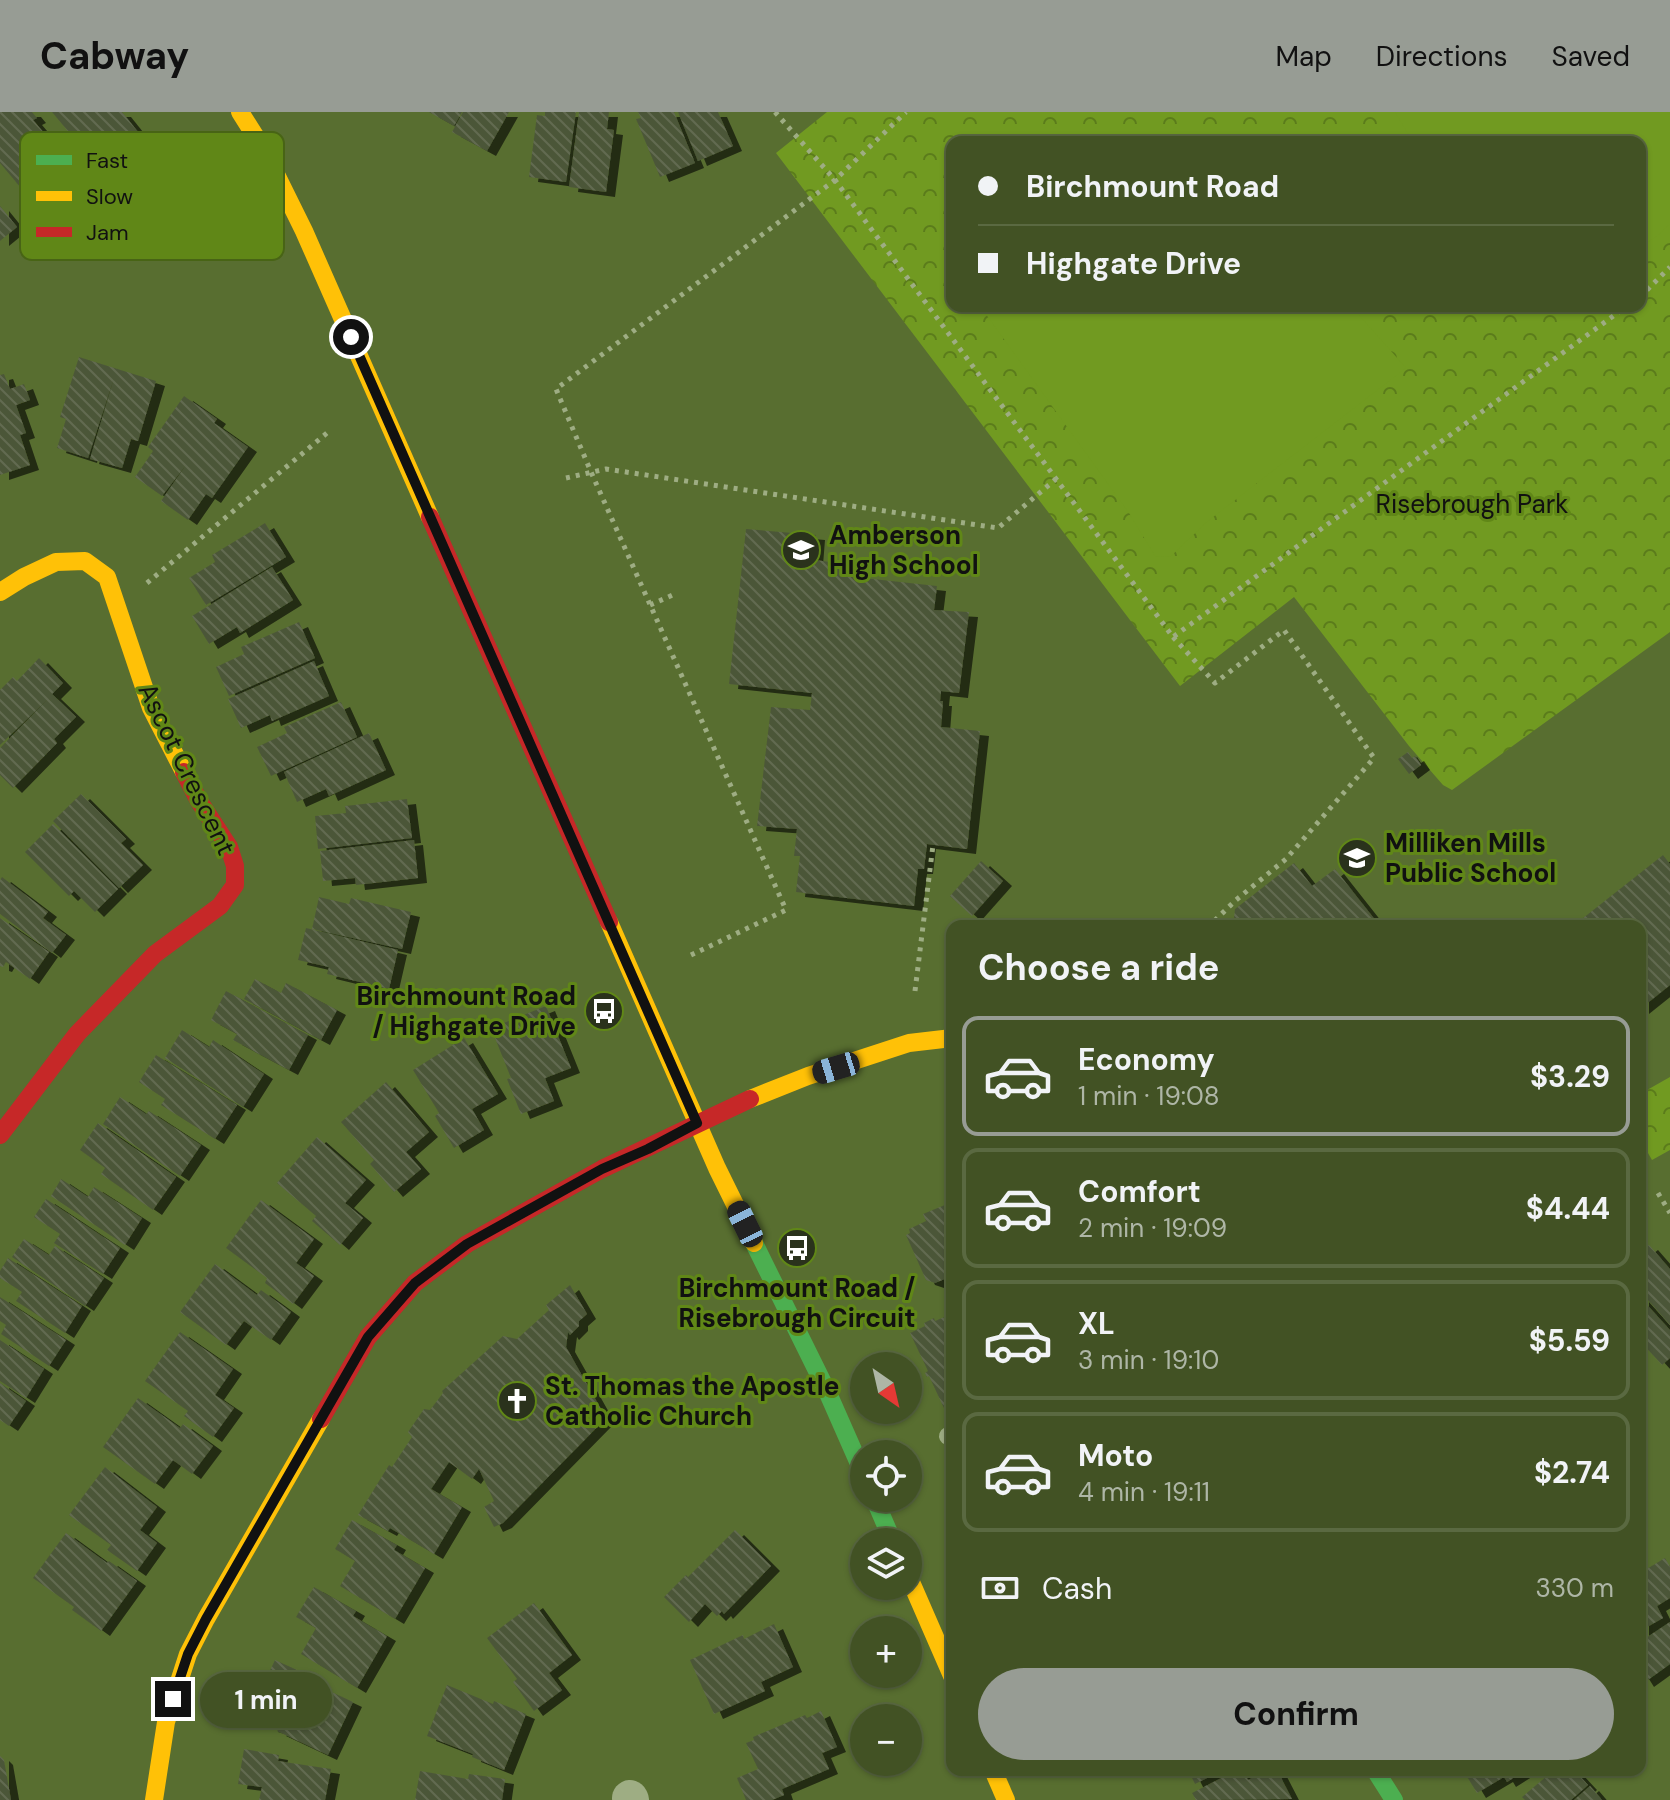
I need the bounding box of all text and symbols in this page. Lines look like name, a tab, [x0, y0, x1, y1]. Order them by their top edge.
text: Cabway	[40, 31, 189, 81]
text: Map	[1275, 38, 1332, 75]
text: Directions	[1376, 38, 1508, 75]
text: Saved	[1552, 38, 1630, 75]
legend	[20, 132, 284, 260]
text: Fast	[86, 146, 128, 175]
text: Birchmount Road	[1026, 167, 1279, 206]
text: Slow	[86, 182, 133, 211]
text: Jam	[86, 218, 129, 247]
text: Highgate Drive	[1026, 244, 1241, 283]
route start	[333, 319, 369, 355]
park label: Risebrough Park	[1376, 487, 1568, 521]
place label: Amberson High School	[829, 518, 979, 582]
school or university icon: Amberson High School	[780, 529, 822, 571]
street label: Ascot Crescent	[131, 677, 243, 861]
place label: Milliken Mills Public School	[1385, 826, 1556, 890]
school or university icon: Milliken Mills Public School	[1336, 837, 1378, 879]
text: Choose a ride	[978, 944, 1219, 991]
place label: Birchmount Road / Highgate Drive	[357, 979, 576, 1043]
bus stop icon: Birchmount Road / Highgate Drive	[583, 990, 625, 1032]
icon: car	[982, 1040, 1054, 1112]
text: Economy	[1078, 1040, 1215, 1079]
car	[810, 1050, 862, 1086]
text: $3.29	[1530, 1057, 1610, 1096]
text: 1 min · 19:08	[1078, 1079, 1220, 1113]
icon: car	[982, 1172, 1054, 1244]
text: Comfort	[1078, 1172, 1201, 1211]
text: $4.44	[1526, 1189, 1610, 1228]
car	[724, 1197, 766, 1251]
text: 2 min · 19:09	[1078, 1211, 1227, 1245]
bus stop icon: Birchmount Road / Risebrough Circuit	[776, 1227, 818, 1269]
place label: Birchmount Road / Risebrough Circuit	[679, 1271, 915, 1335]
icon: car	[982, 1304, 1054, 1376]
text: XL	[1078, 1304, 1115, 1343]
text: $5.59	[1529, 1321, 1610, 1360]
text: 3 min · 19:10	[1078, 1343, 1219, 1377]
north arrow	[850, 1352, 922, 1424]
map controls	[850, 1352, 922, 1776]
place label: St. Thomas the Apostle Catholic Church	[545, 1369, 839, 1433]
church icon: St. Thomas the Apostle Catholic Church	[496, 1380, 538, 1422]
icon: car	[982, 1436, 1054, 1508]
text: Moto	[1078, 1436, 1153, 1475]
button: locate	[850, 1440, 922, 1512]
text: $2.74	[1534, 1453, 1610, 1492]
text: 4 min · 19:11	[1078, 1475, 1210, 1509]
button: layers	[850, 1528, 922, 1600]
icon: cash	[978, 1566, 1022, 1610]
text: Cash	[1042, 1569, 1112, 1608]
text: 330 m	[1535, 1571, 1614, 1605]
button: +	[850, 1616, 922, 1688]
button: Confirm	[978, 1668, 1614, 1760]
callout: 1 min	[201, 1671, 333, 1727]
route end	[155, 1681, 191, 1717]
text: 1 min	[234, 1683, 298, 1717]
button: −	[850, 1704, 922, 1776]

